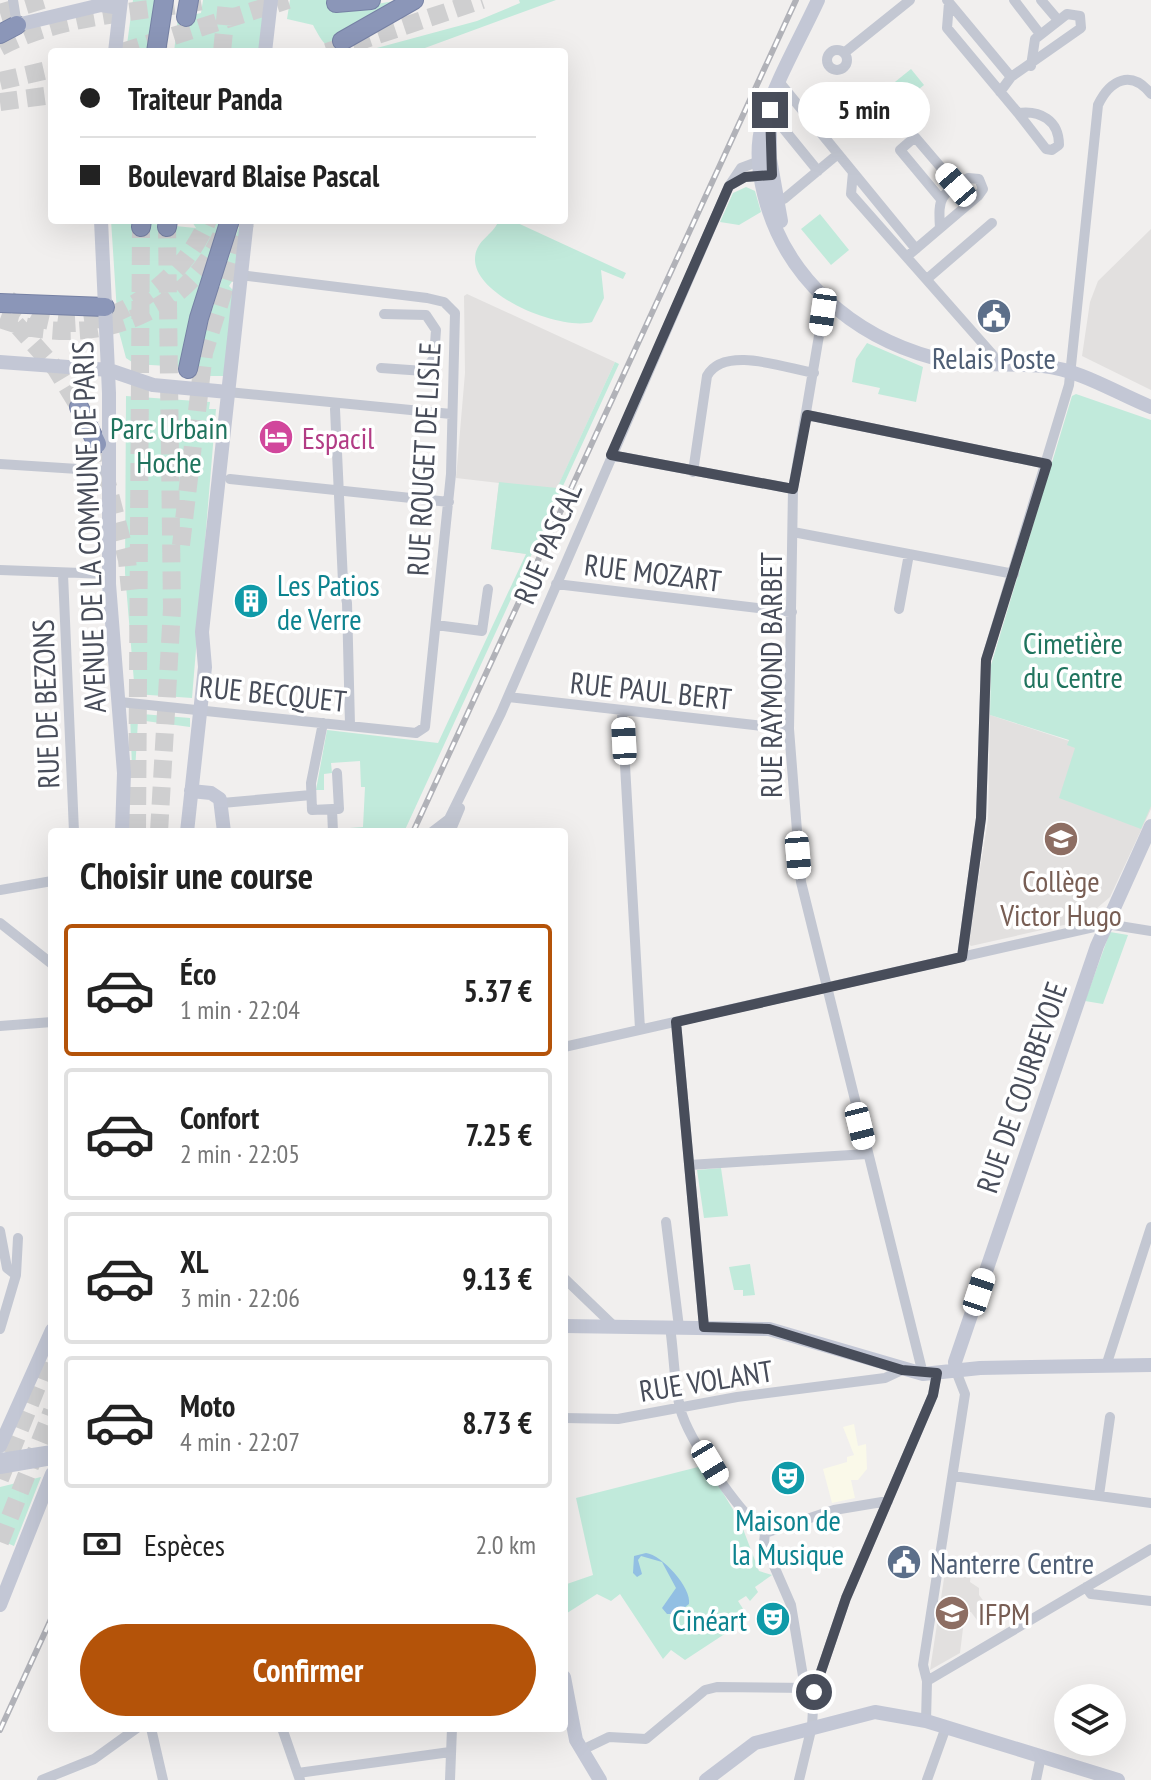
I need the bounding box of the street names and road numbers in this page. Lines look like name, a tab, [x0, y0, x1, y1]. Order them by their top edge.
street label: AVENUE DE LA COMMUNE DE PARIS	[62, 340, 114, 714]
street label: RUE ROUGET DE LISLE	[397, 341, 449, 577]
street label: RUE PASCAL	[504, 476, 590, 609]
street label: RUE MOZART	[582, 544, 724, 600]
street label: RUE RAYMOND BARBET	[751, 552, 790, 798]
street label: RUE DE BEZONS	[23, 619, 67, 789]
street label: RUE PAUL BERT	[568, 662, 734, 718]
street label: RUE BECQUET	[197, 666, 349, 720]
street label: RUE DE COURBEVOIE	[967, 976, 1075, 1198]
street label: RUE VOLANT	[636, 1350, 776, 1410]

